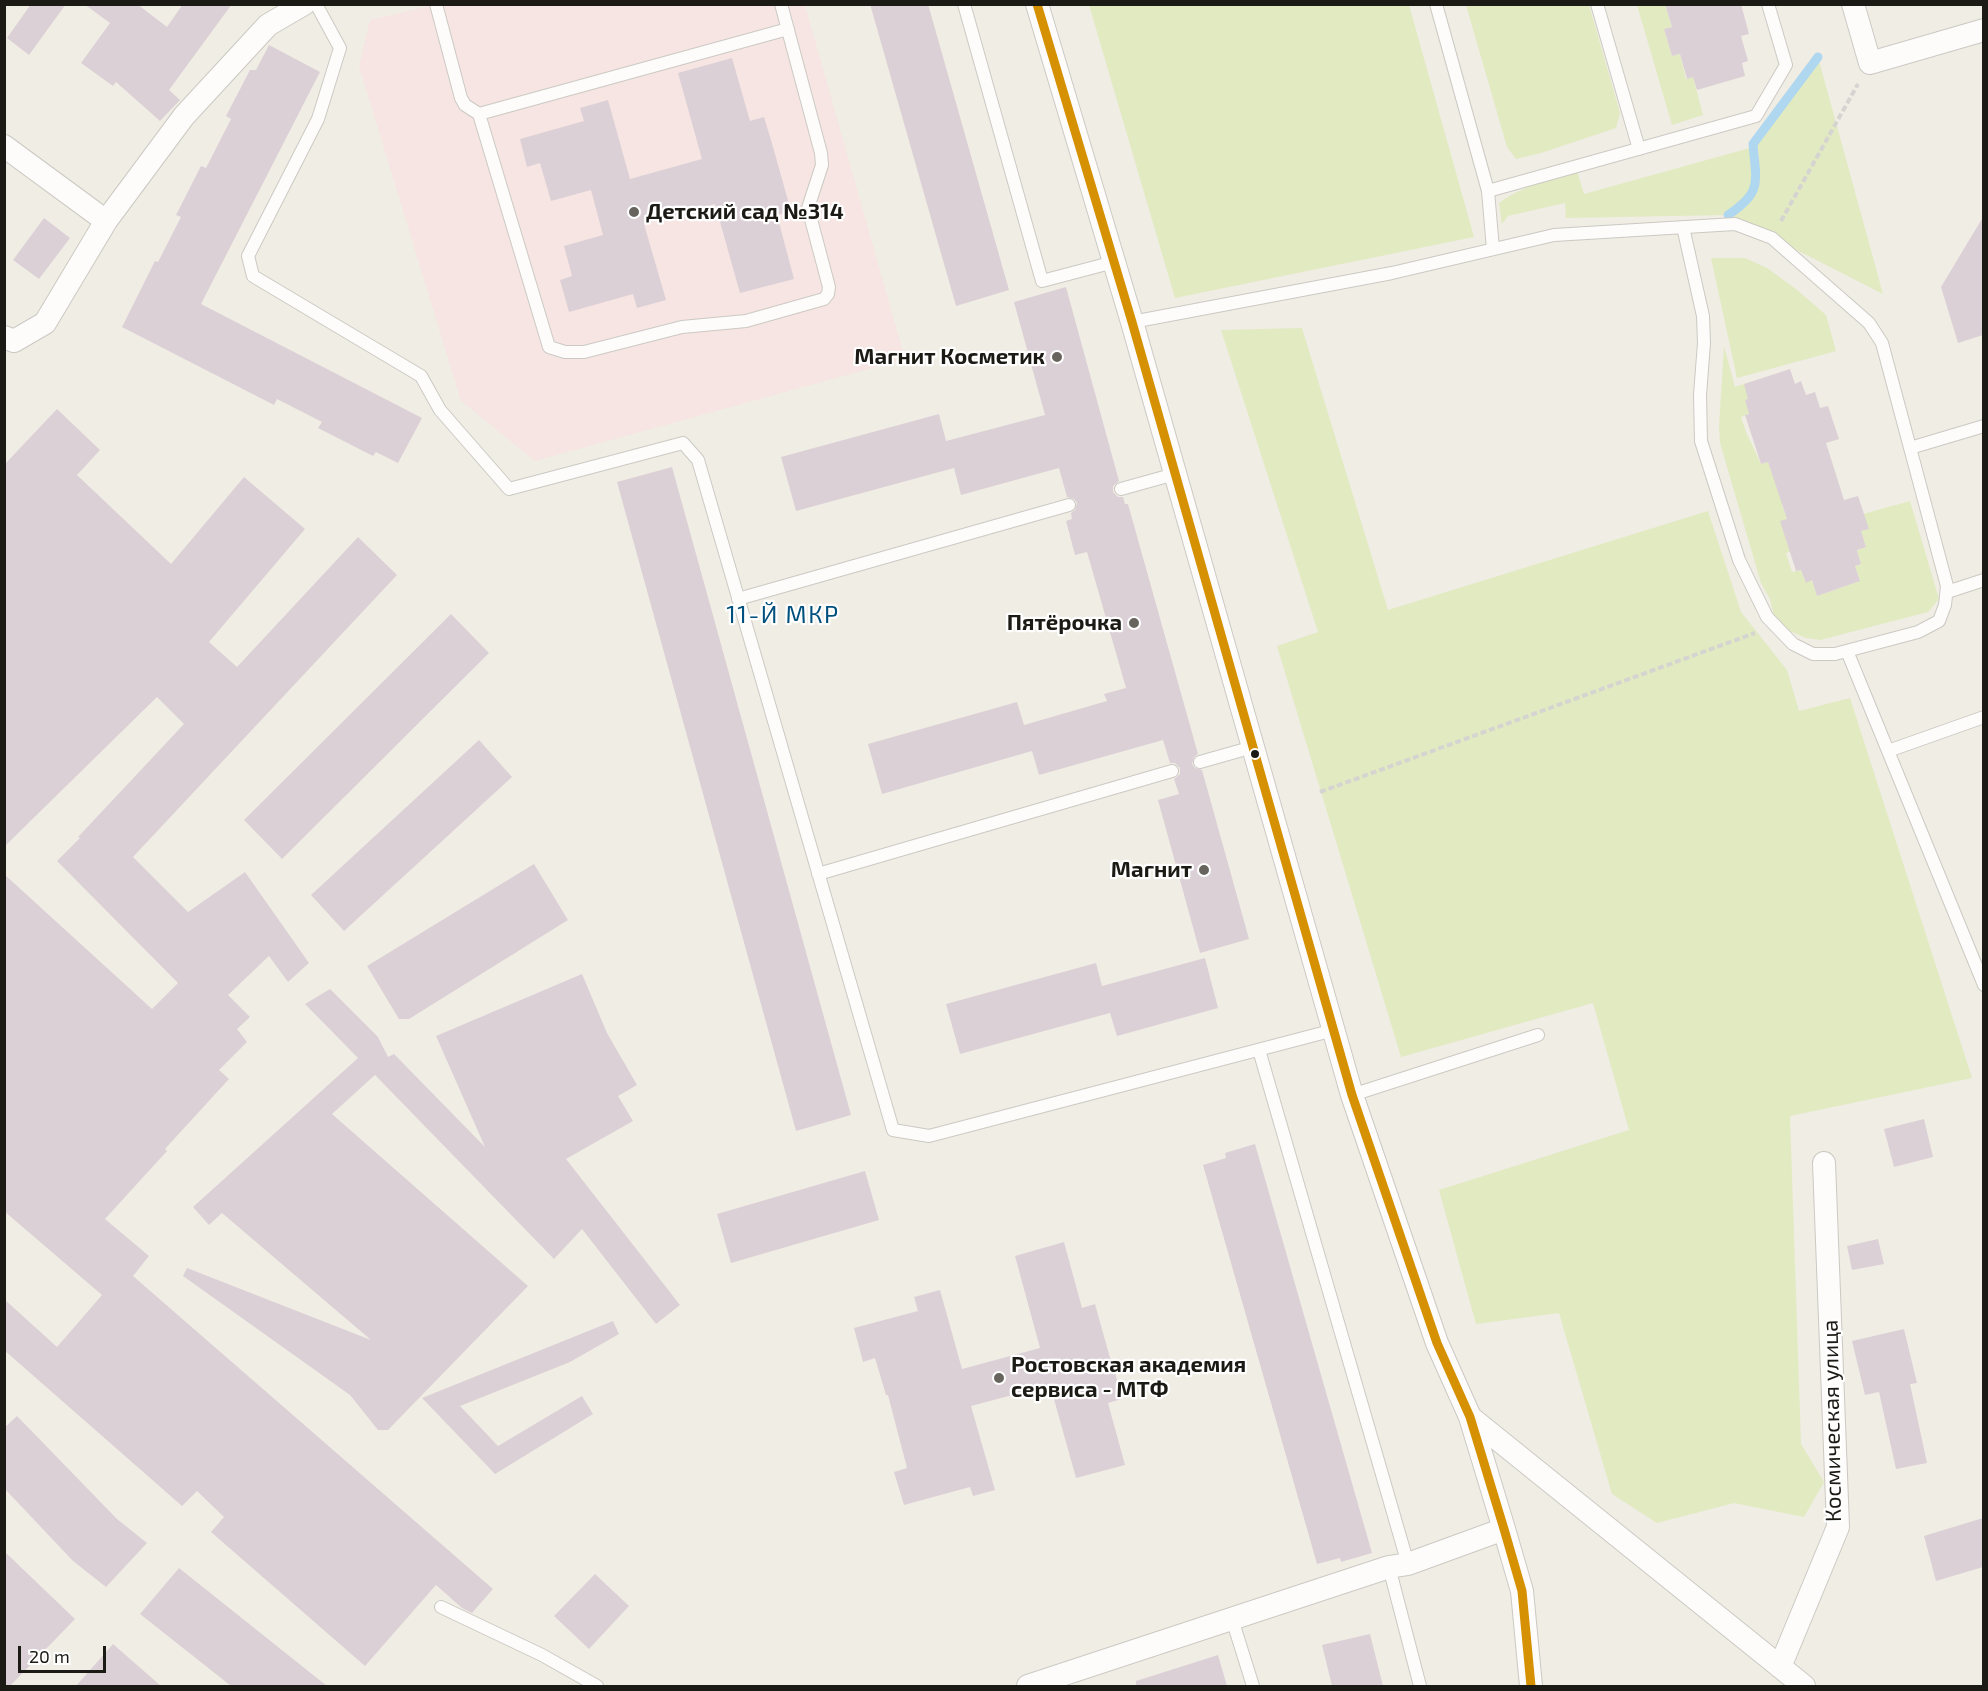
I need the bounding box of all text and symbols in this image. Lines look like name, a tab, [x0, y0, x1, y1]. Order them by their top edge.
place label: Детский сад №314	[646, 199, 844, 225]
marker: Детский сад №314	[627, 205, 641, 219]
place label: Магнит Косметик	[854, 344, 1045, 370]
marker: Магнит Косметик	[1050, 350, 1064, 364]
district label: 11-Й МКР	[726, 601, 840, 629]
place label: Пятёрочка	[1007, 610, 1122, 636]
marker: Пятёрочка	[1127, 616, 1141, 630]
unlabelled marker	[1249, 748, 1261, 760]
place label: Магнит	[1111, 857, 1192, 883]
marker: Магнит	[1197, 863, 1211, 877]
street label: Космическая улица	[1817, 1320, 1847, 1522]
place label: Ростовская академия сервиса - МТФ	[1011, 1352, 1246, 1404]
marker: Ростовская академия сервиса - МТФ	[992, 1371, 1006, 1385]
scale bar	[21, 1634, 110, 1672]
text: 20 m	[29, 1645, 70, 1667]

